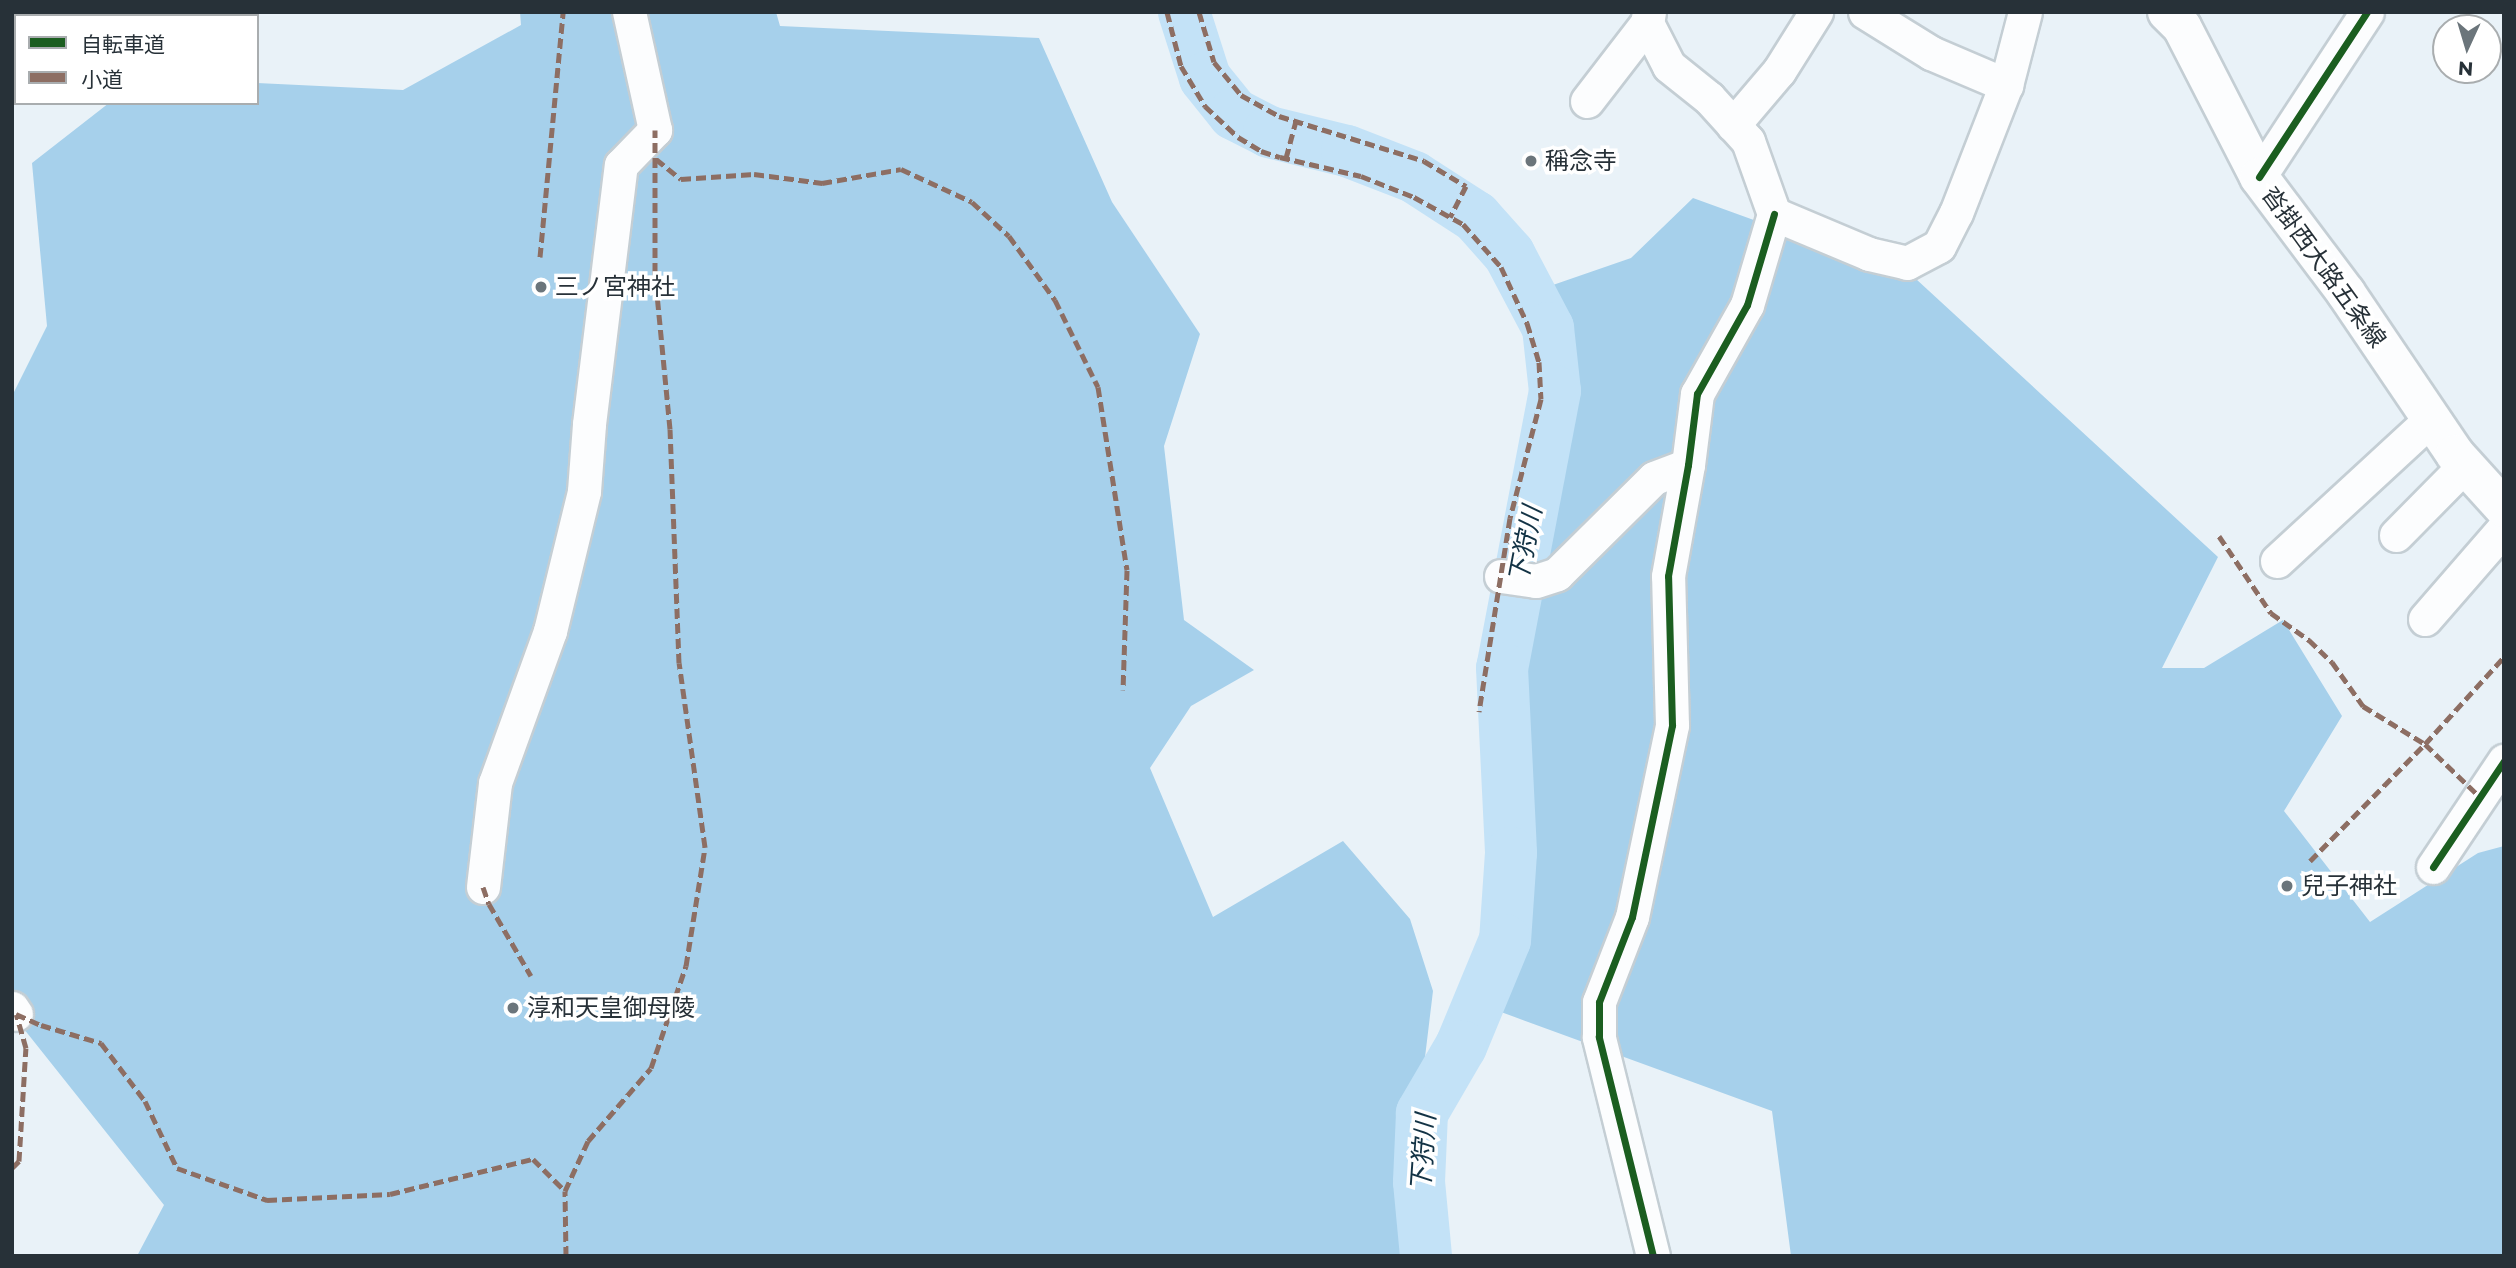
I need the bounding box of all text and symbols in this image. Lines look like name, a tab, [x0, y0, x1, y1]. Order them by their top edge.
legend	[14, 14, 259, 105]
north arrow	[2432, 14, 2502, 84]
text: 自転車道	[81, 32, 165, 57]
text: N	[2457, 56, 2474, 80]
text: 小道	[81, 67, 123, 92]
place label: 稱念寺	[1545, 147, 1617, 175]
marker: 稱念寺	[1523, 153, 1539, 169]
street label: 沓掛西大路五条線	[2256, 181, 2392, 353]
place label: 三ノ宮神社	[555, 273, 675, 301]
marker: 三ノ宮神社	[533, 279, 549, 295]
water label: 下狩川	[1503, 504, 1549, 586]
place label: 兒子神社	[2301, 872, 2397, 900]
marker: 兒子神社	[2279, 878, 2295, 894]
place label: 淳和天皇御母陵	[527, 994, 695, 1022]
marker: 淳和天皇御母陵	[505, 1000, 521, 1016]
water label: 下狩川	[1406, 1113, 1442, 1193]

